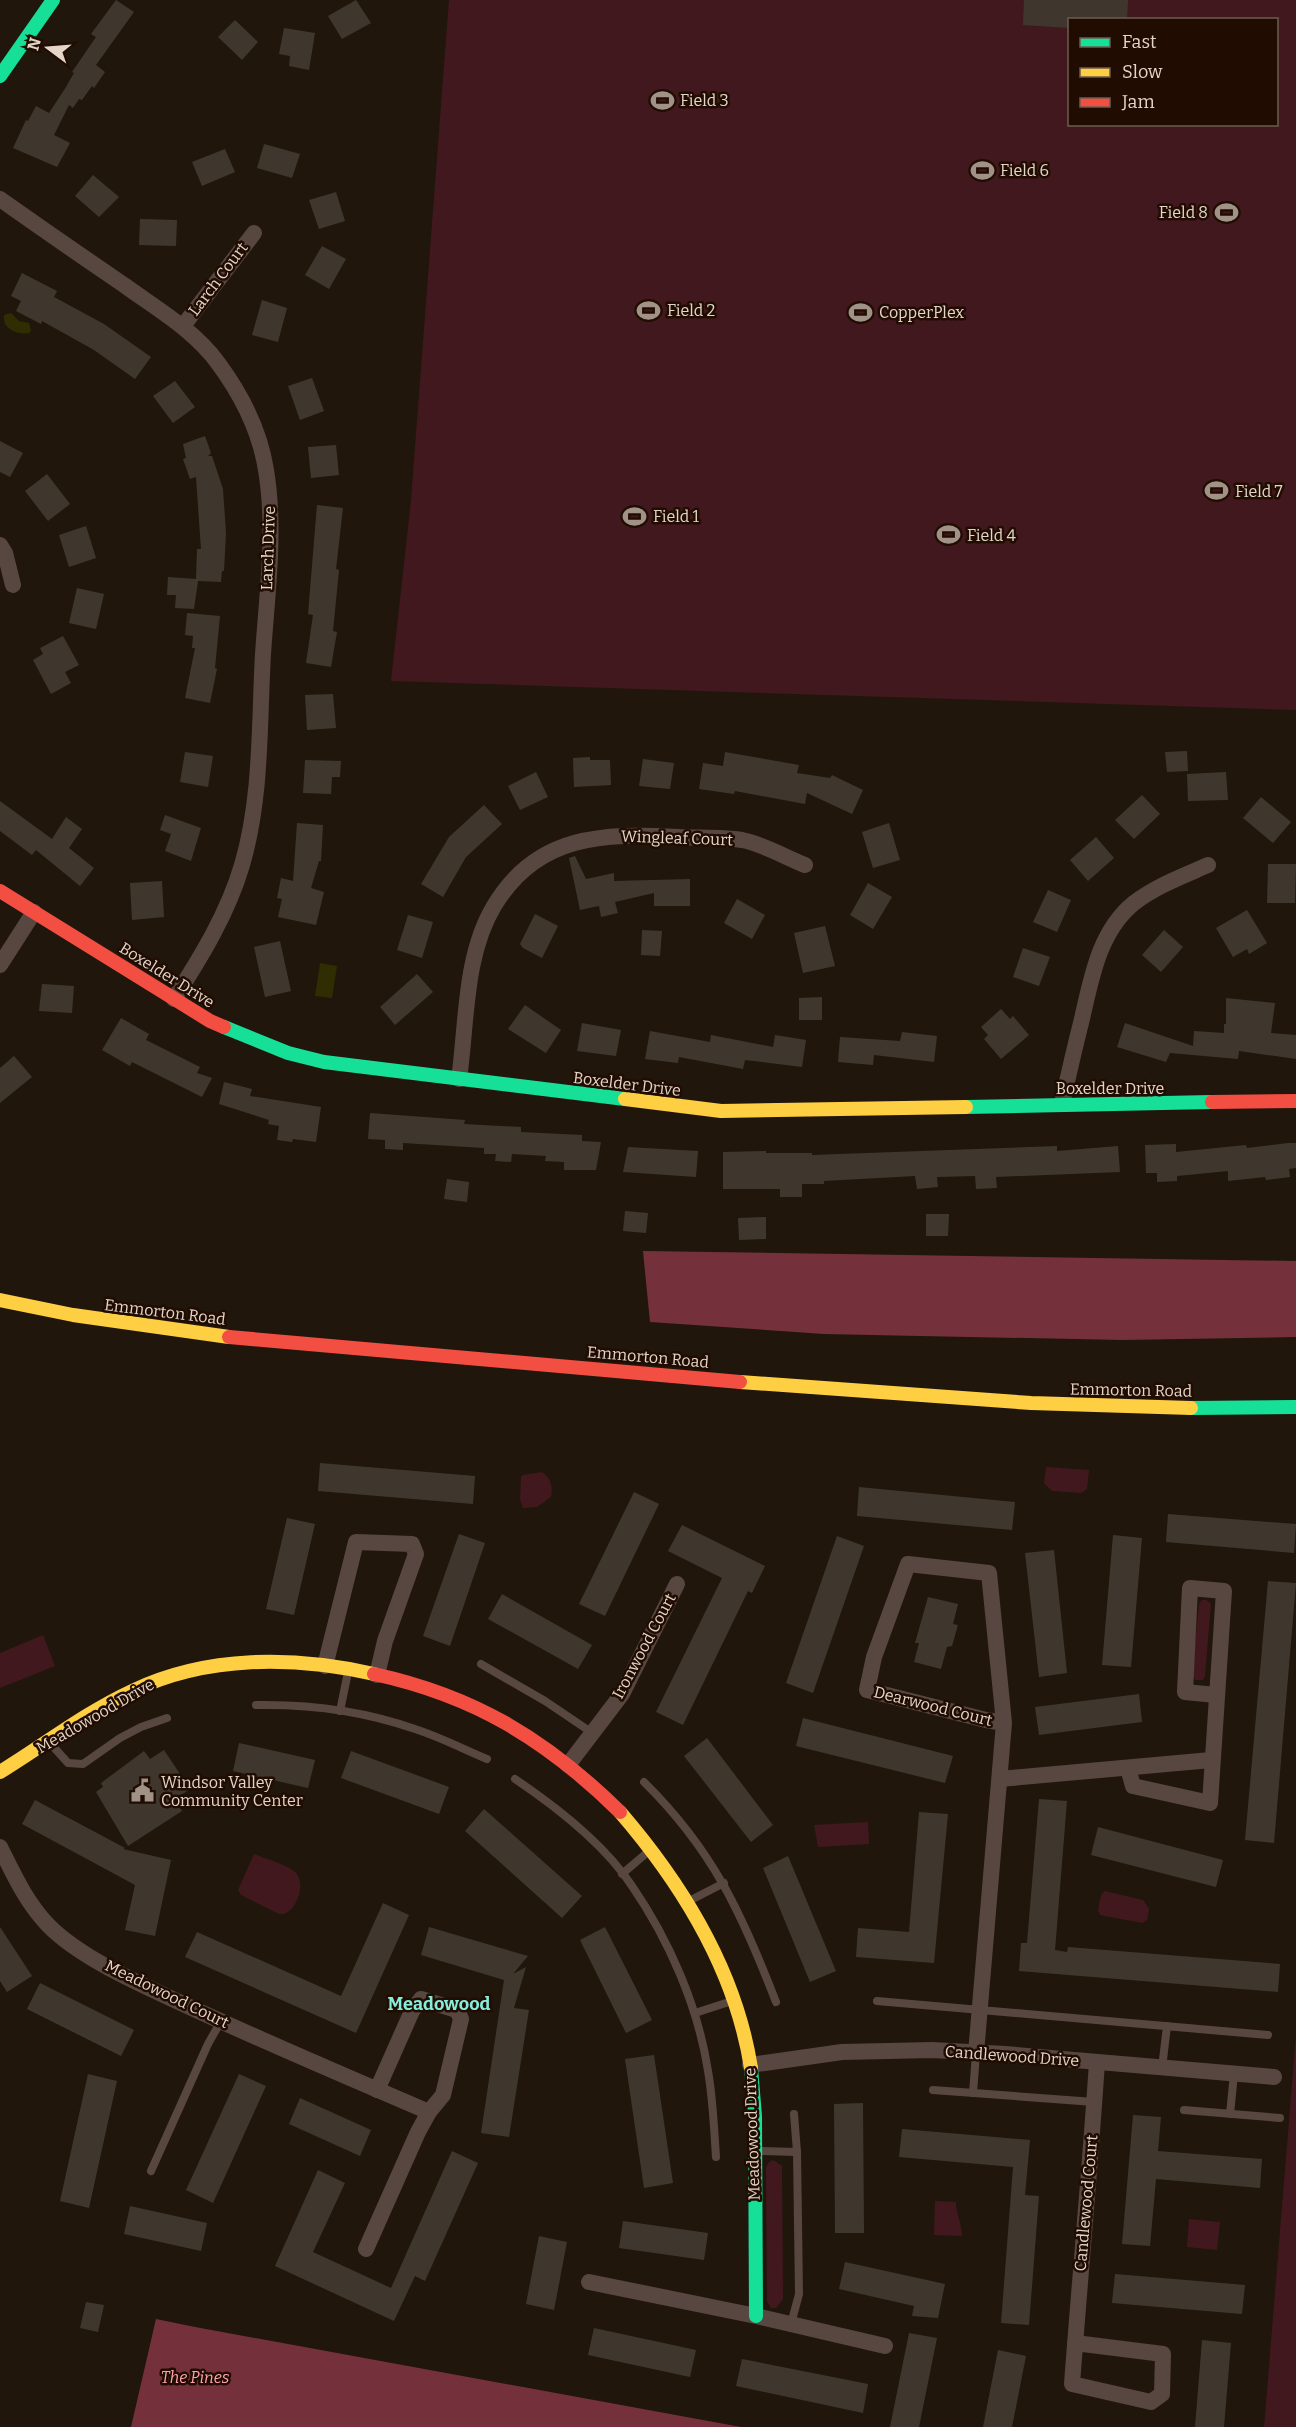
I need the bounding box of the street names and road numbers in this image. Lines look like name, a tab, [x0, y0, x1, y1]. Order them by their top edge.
street label: Larch Court	[184, 238, 252, 319]
street label: Larch Drive	[257, 505, 279, 591]
street label: Wingleaf Court	[621, 827, 734, 849]
street label: Boxelder Drive	[116, 938, 218, 1012]
street label: Boxelder Drive	[572, 1068, 682, 1100]
street label: Boxelder Drive	[1056, 1079, 1164, 1098]
street label: Emmorton Road	[103, 1295, 227, 1329]
street label: Emmorton Road	[586, 1342, 710, 1372]
street label: Emmorton Road	[1070, 1379, 1193, 1401]
street label: Ironwood Court	[608, 1590, 680, 1702]
street label: Meadowood Drive	[33, 1675, 157, 1757]
street label: Dearwood Court	[872, 1682, 994, 1730]
street label: Meadowood Court	[102, 1956, 232, 2032]
street label: Candlewood Drive	[944, 2042, 1080, 2070]
street label: Meadowood Drive	[740, 2067, 764, 2201]
street label: Candlewood Court	[1071, 2134, 1101, 2272]

